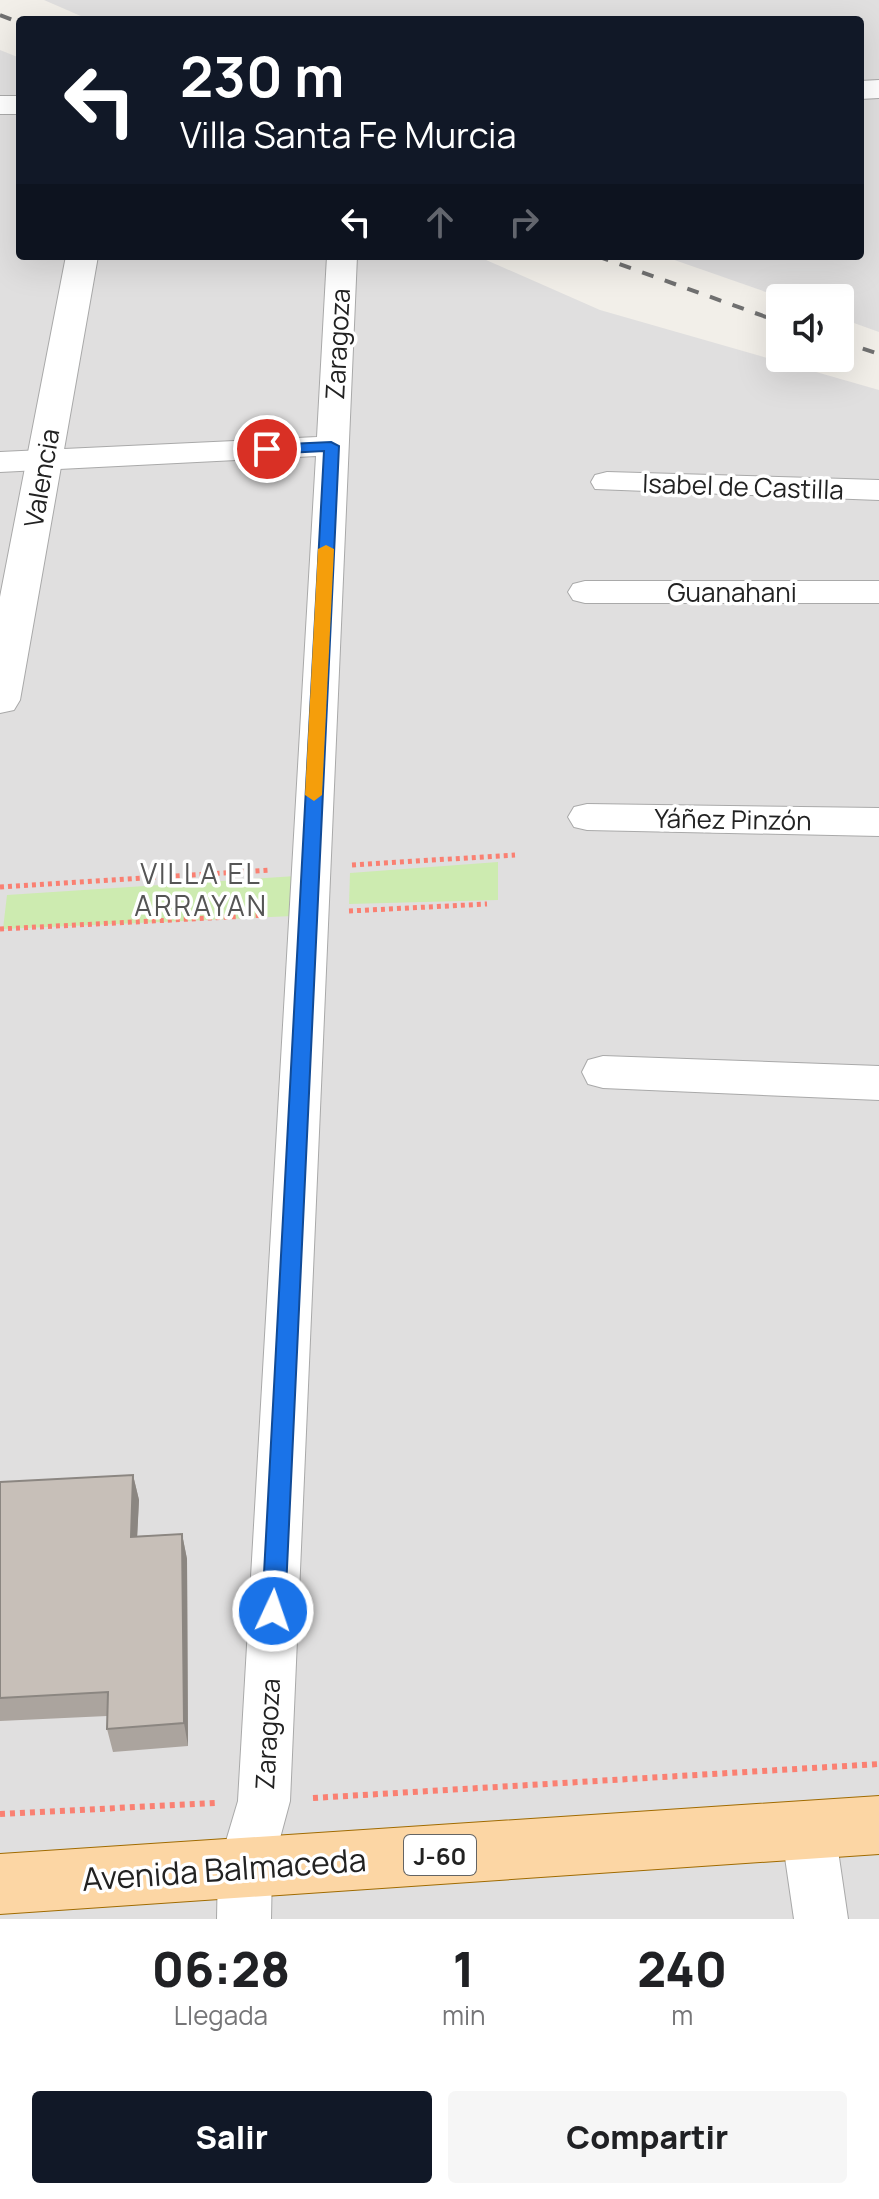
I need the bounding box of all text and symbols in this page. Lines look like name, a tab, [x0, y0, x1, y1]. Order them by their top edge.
text: 230 m	[180, 37, 344, 114]
icon: left	[48, 48, 152, 152]
text: Villa Santa Fe Murcia	[180, 110, 517, 159]
icon: left	[334, 200, 378, 244]
icon: ahead	[418, 200, 462, 244]
icon: right	[502, 200, 546, 244]
map controls	[766, 284, 854, 372]
button: sound	[766, 284, 854, 372]
street label: Zaragoza	[316, 287, 358, 401]
pin	[233, 415, 301, 483]
street label: Valencia	[15, 426, 67, 530]
icon: arrive	[245, 427, 289, 471]
street label: Isabel de Castilla	[642, 464, 844, 508]
street label: Guanahani	[667, 574, 797, 610]
street label: Yáñez Pinzón	[654, 800, 812, 838]
district label: VILLA EL ARRAYAN	[134, 854, 268, 924]
position arrow	[231, 1569, 315, 1653]
street label: Zaragoza	[246, 1677, 288, 1791]
road number: J-60	[404, 1835, 476, 1875]
street label: Avenida Balmaceda	[80, 1837, 368, 1901]
text: 06:28	[152, 1936, 290, 2001]
text: 1	[453, 1936, 475, 2001]
text: 240	[637, 1936, 727, 2001]
text: Llegada	[174, 1997, 268, 2033]
text: min	[442, 1997, 485, 2033]
text: m	[671, 1997, 693, 2033]
button: Salir	[32, 2091, 432, 2183]
button: Compartir	[448, 2091, 847, 2183]

